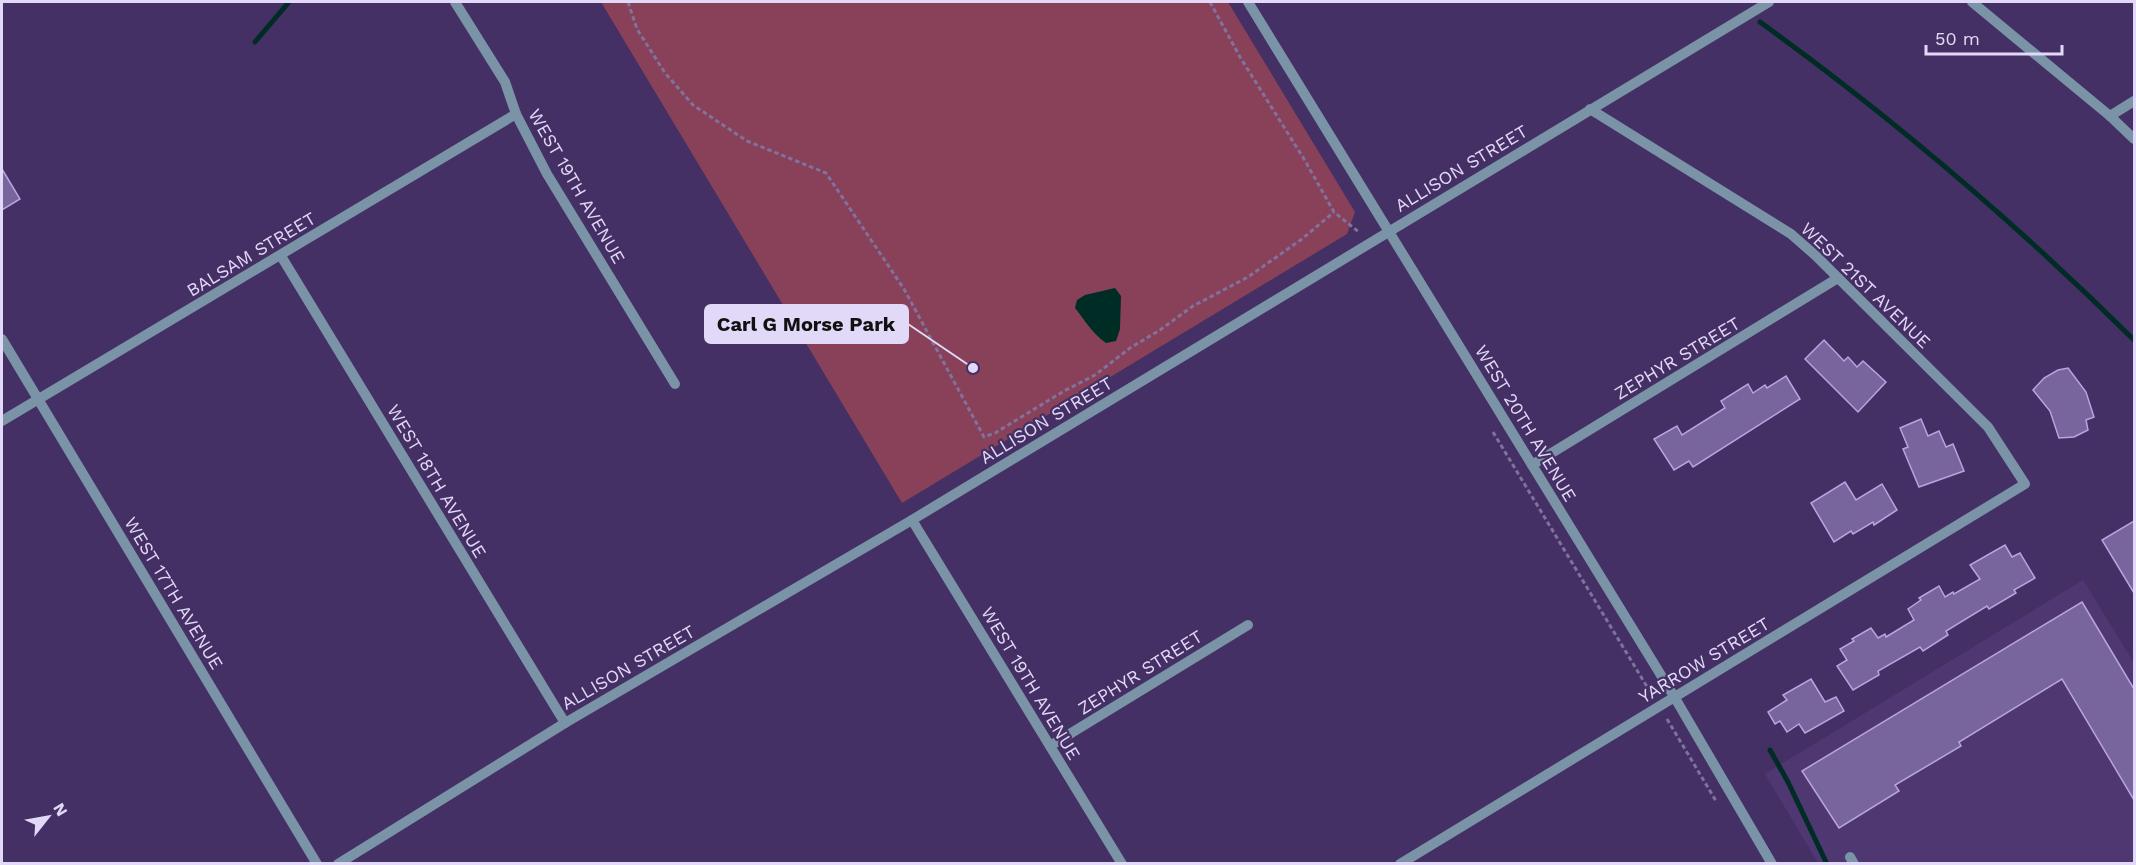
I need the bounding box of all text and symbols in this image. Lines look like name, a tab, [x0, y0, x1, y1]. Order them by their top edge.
scale bar	[1926, 18, 2062, 56]
text: 50 m	[1935, 28, 1980, 49]
street label: WEST 19TH AVENUE	[524, 105, 630, 267]
street label: ALLISON STREET	[1391, 120, 1531, 216]
street label: BALSAM STREET	[183, 207, 319, 301]
street label: WEST 21ST AVENUE	[1797, 218, 1935, 352]
callout: Carl G Morse Park	[705, 305, 908, 343]
text: Carl G Morse Park	[717, 312, 896, 336]
street label: ZEPHYR STREET	[1610, 312, 1744, 404]
street label: WEST 20TH AVENUE	[1471, 341, 1581, 505]
street label: ALLISON STREET	[976, 372, 1116, 468]
street label: WEST 18TH AVENUE	[383, 401, 491, 561]
street label: WEST 17TH AVENUE	[120, 513, 228, 673]
street label: WEST 19TH AVENUE	[977, 603, 1085, 763]
street label: YARROW STREET	[1635, 613, 1773, 707]
street label: ALLISON STREET	[557, 620, 699, 714]
street label: ZEPHYR STREET	[1074, 625, 1206, 719]
north arrow	[18, 787, 78, 847]
text: N	[49, 800, 72, 820]

